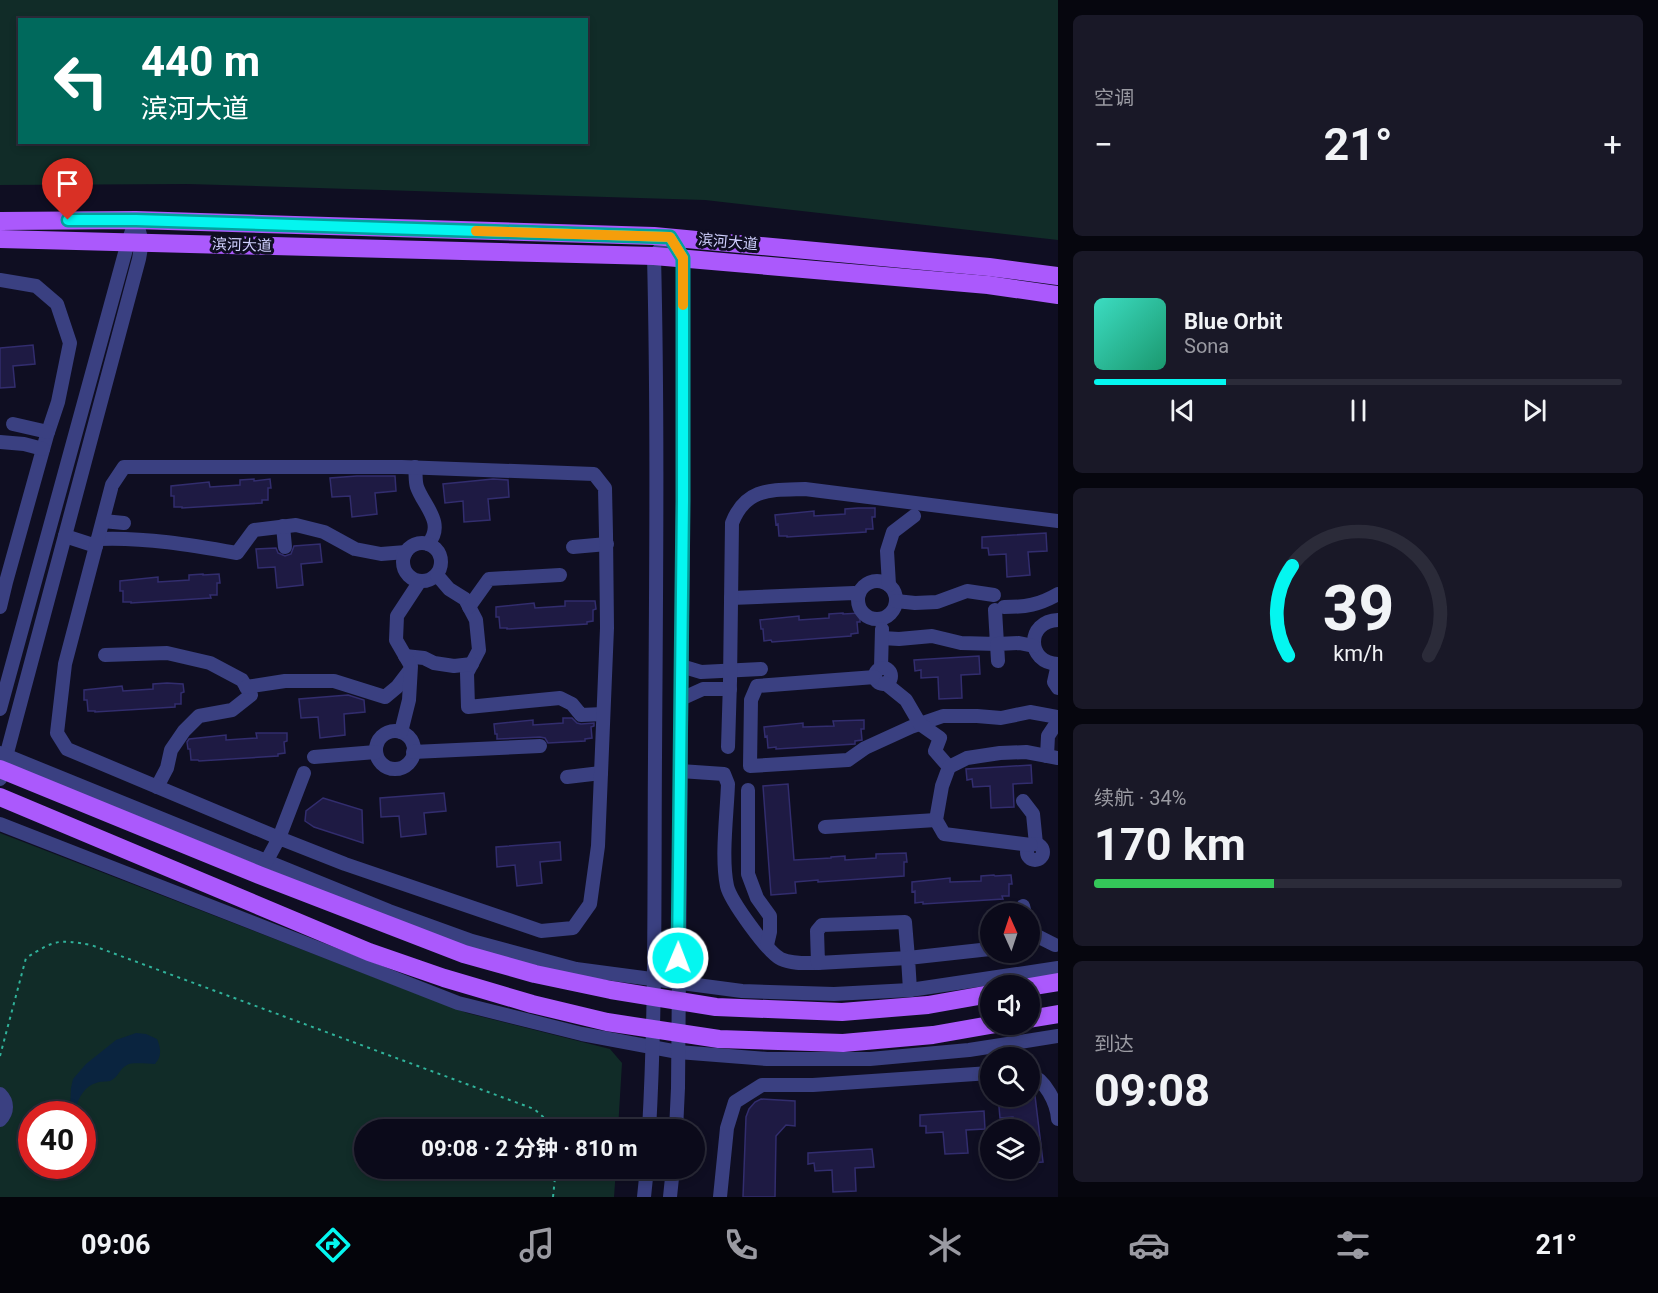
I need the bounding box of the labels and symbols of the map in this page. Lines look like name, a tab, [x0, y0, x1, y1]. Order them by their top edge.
pin	[42, 158, 93, 220]
street label: 滨河大道	[697, 230, 759, 254]
street label: 滨河大道	[212, 235, 272, 255]
north arrow	[980, 903, 1040, 963]
position arrow	[646, 926, 710, 990]
speed limit sign: 40	[18, 1101, 96, 1179]

